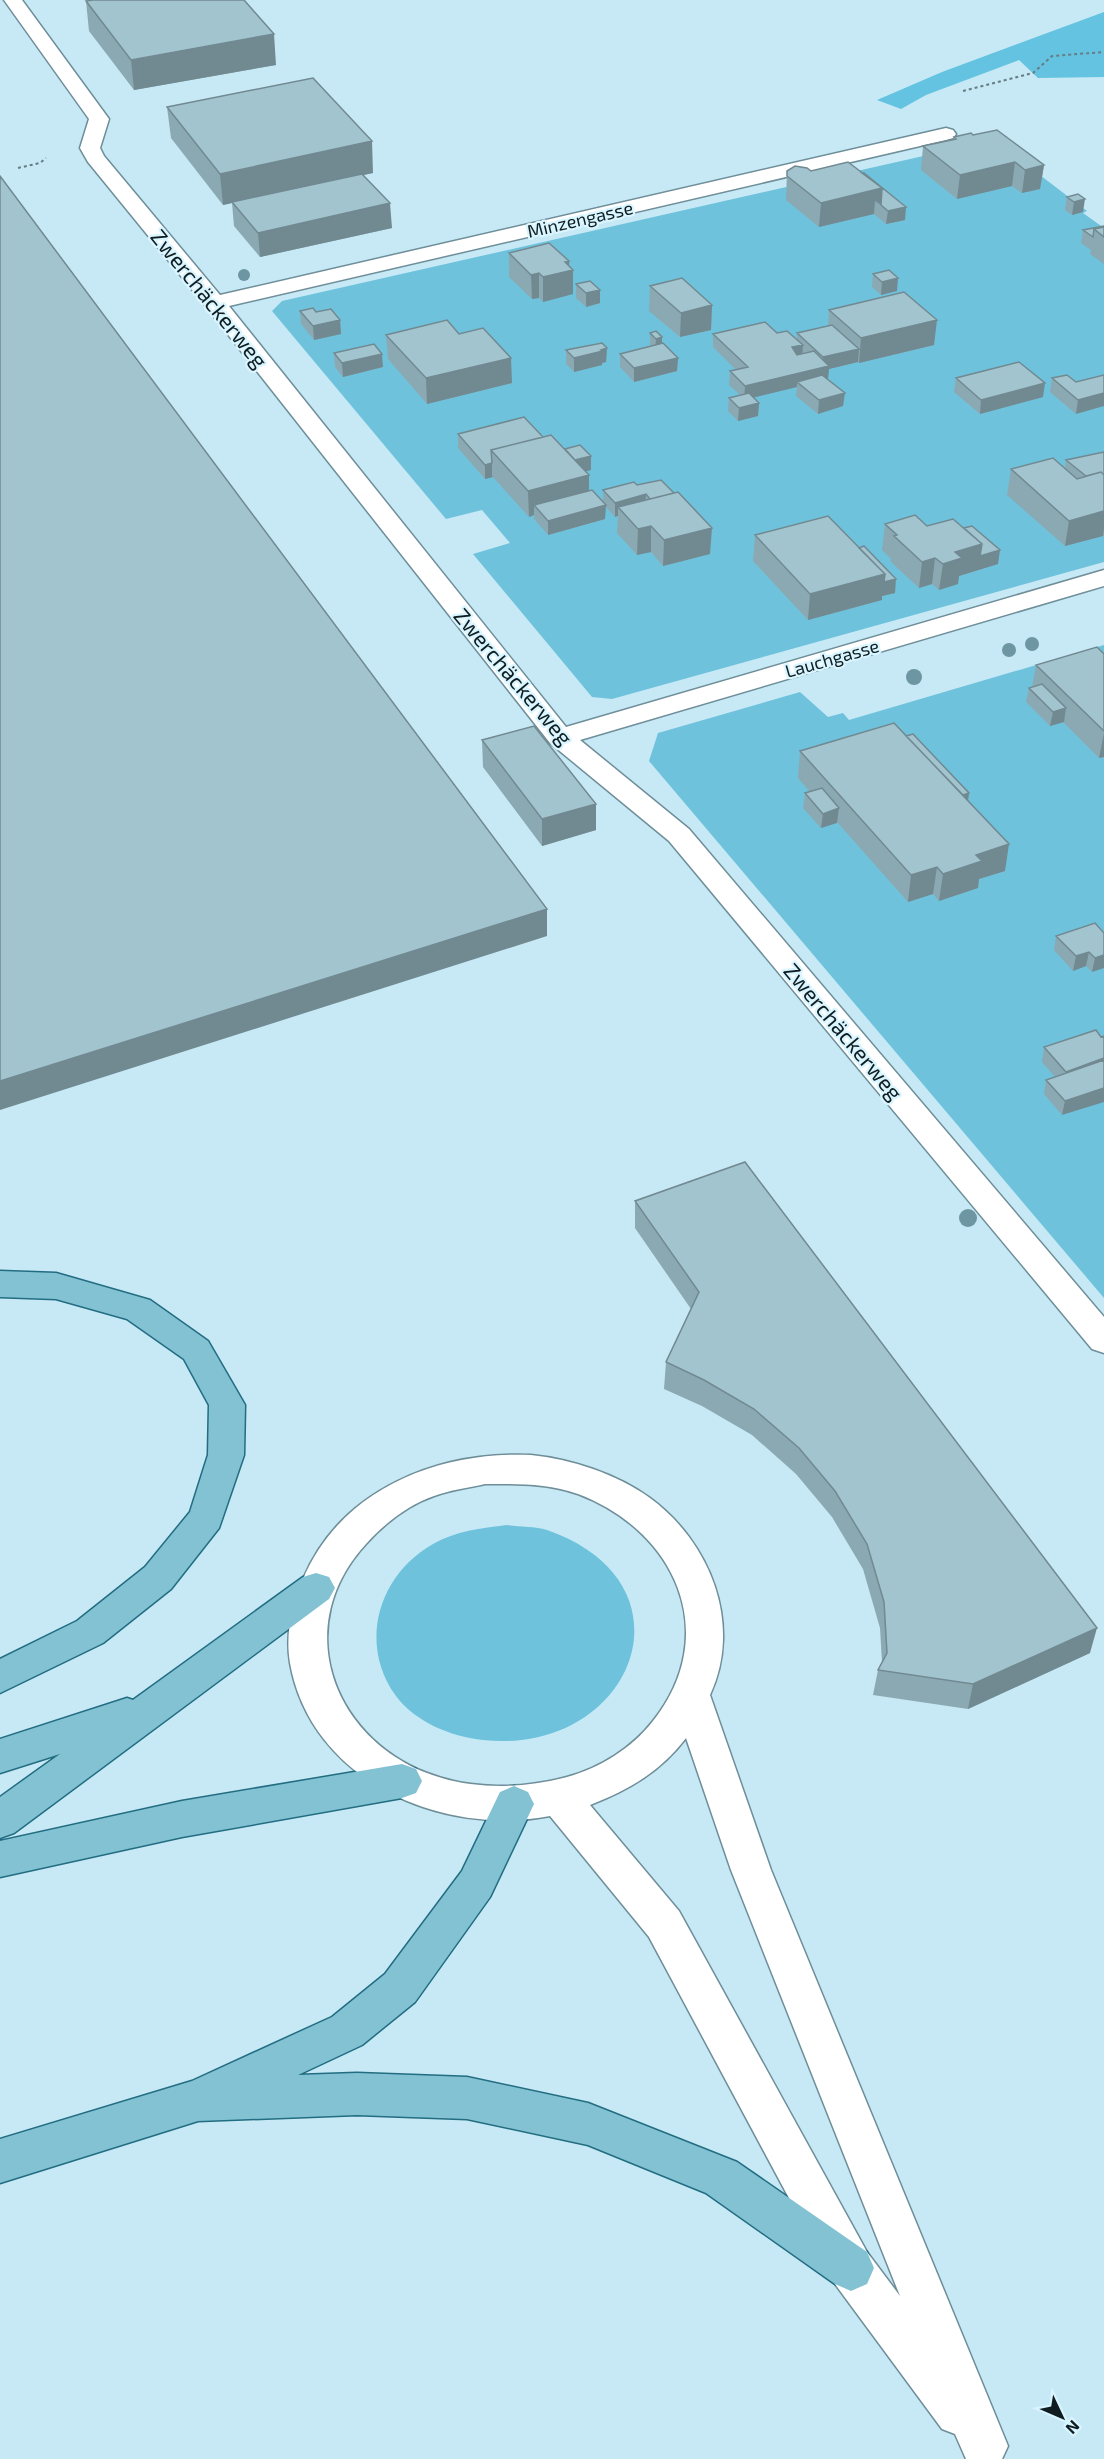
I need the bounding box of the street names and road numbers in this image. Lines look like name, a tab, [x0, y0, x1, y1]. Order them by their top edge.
street label: Minzengasse	[525, 196, 635, 242]
street label: Zwerchäckerweg	[146, 223, 274, 373]
street label: Zwerchäckerweg	[449, 602, 579, 750]
street label: Lauchgasse	[783, 634, 881, 682]
street label: Zwerchäckerweg	[779, 957, 909, 1105]

